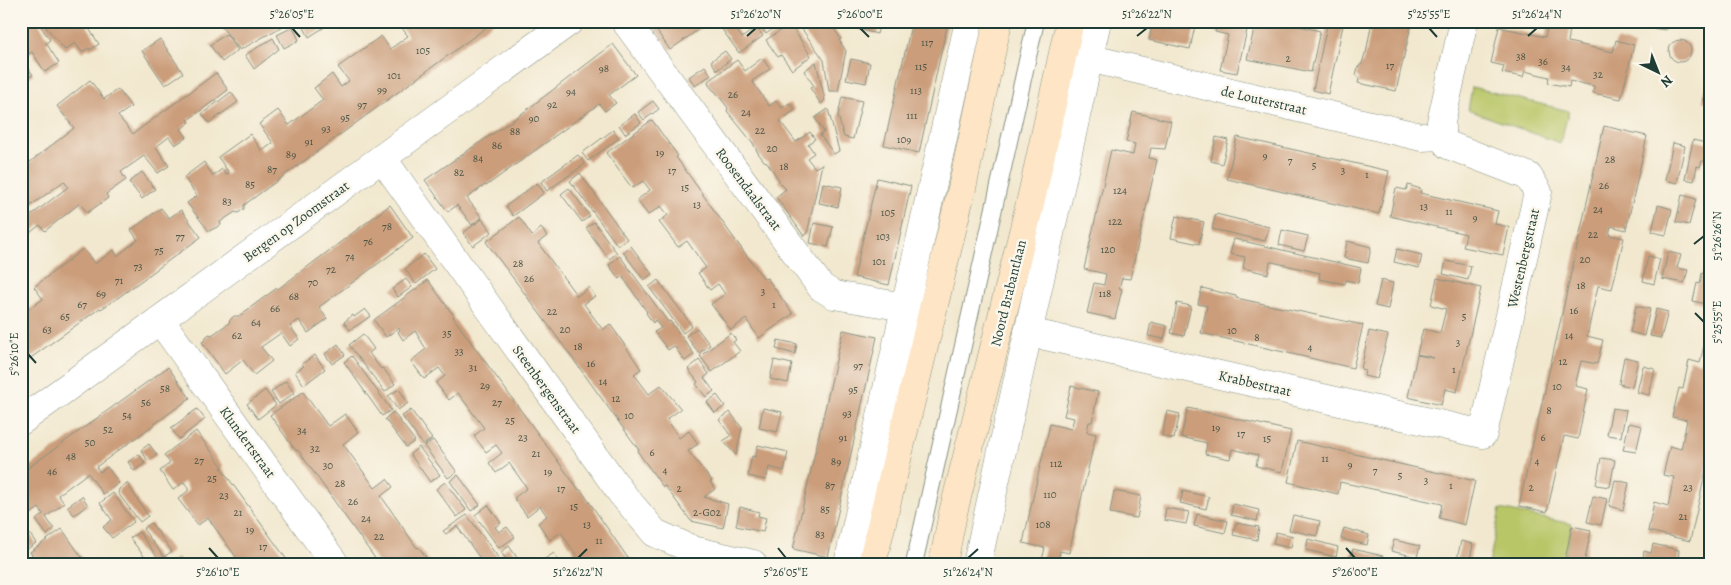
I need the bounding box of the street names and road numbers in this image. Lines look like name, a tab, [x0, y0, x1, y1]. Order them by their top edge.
street label: de Louterstraat	[1219, 81, 1309, 120]
street label: Roosendaalstraat	[711, 144, 786, 235]
street label: Bergen op Zoomstraat	[239, 176, 354, 266]
street label: Westenbergstraat	[1503, 206, 1544, 311]
street label: Noord Brabantlaan	[986, 237, 1031, 348]
street label: Steenbergenstraat	[508, 341, 585, 438]
street label: Krabbestraat	[1217, 366, 1294, 401]
street label: Klundertstraat	[215, 403, 280, 482]

